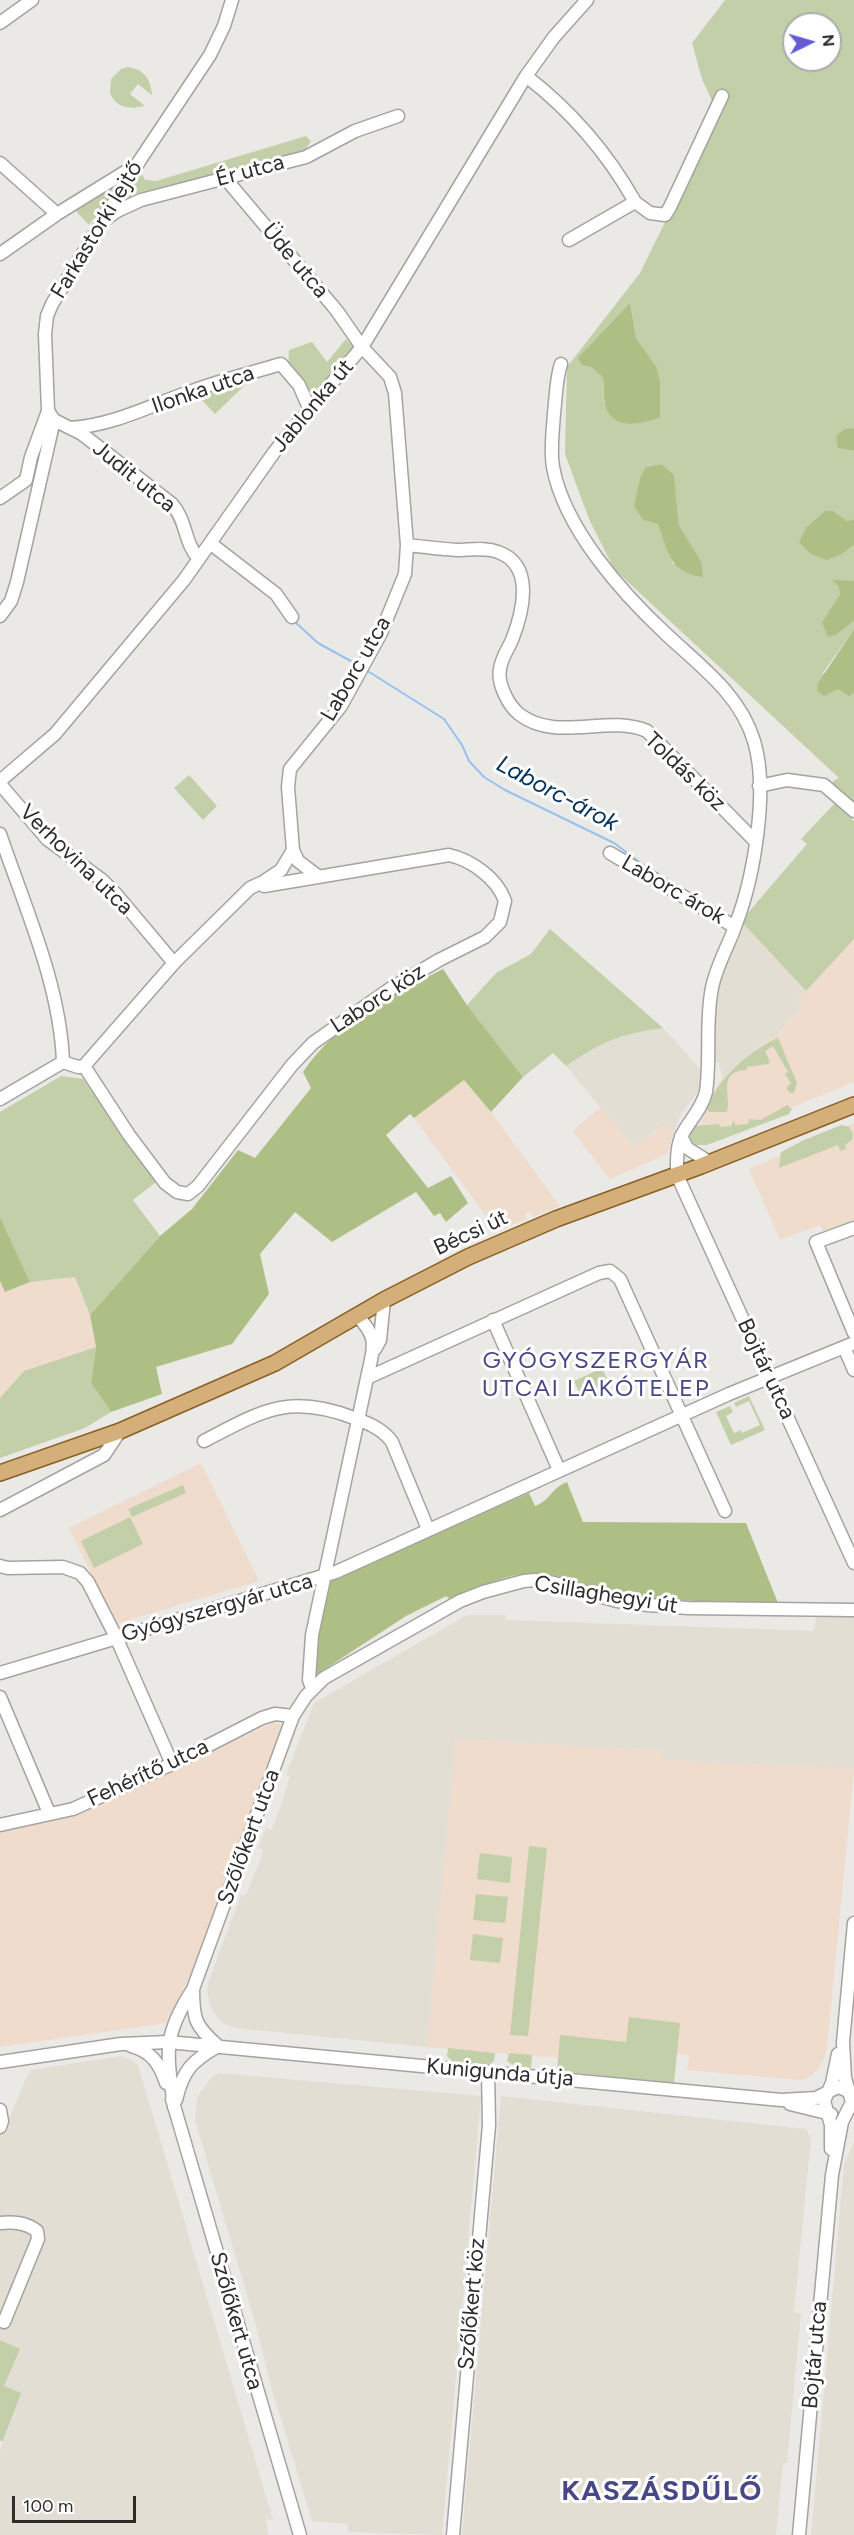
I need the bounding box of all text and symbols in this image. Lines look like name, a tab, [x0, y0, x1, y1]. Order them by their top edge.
north arrow	[782, 12, 842, 72]
text: N	[818, 34, 838, 48]
street label: Ér utca	[213, 149, 287, 193]
street label: Farkastorki lejtő	[46, 156, 148, 304]
street label: Üde utca	[256, 218, 334, 304]
street label: Jablonka út	[267, 354, 359, 458]
street label: Ilonka utca	[148, 360, 258, 420]
street label: Judit utca	[87, 436, 181, 518]
street label: Laborc utca	[315, 612, 397, 726]
street label: Toldás köz	[639, 727, 731, 817]
water label: Laborc-árok	[491, 750, 623, 838]
street label: Verhovina utca	[14, 799, 138, 921]
street label: Laborc árok	[617, 850, 729, 930]
street label: Laborc köz	[326, 959, 430, 1039]
street label: Bécsi út	[430, 1204, 512, 1262]
street label: Bojtár utca	[731, 1314, 801, 1424]
district label: GYÓGYSZERGYÁR UTCAI LAKÓTELEP	[482, 1347, 710, 1403]
street label: Gyógyszergyár utca	[118, 1568, 316, 1648]
street label: Csillaghegyi út	[532, 1571, 680, 1619]
street label: Fehérítő utca	[83, 1733, 213, 1813]
street label: Szőlőkert utca	[212, 1766, 286, 1908]
street label: Kunigunda útja	[425, 2053, 575, 2093]
street label: Szőlőkert köz	[453, 2237, 491, 2371]
street label: Szőlőkert utca	[204, 2249, 268, 2393]
street label: Bojtár utca	[797, 2300, 833, 2410]
district label: KASZÁSDŰLŐ	[561, 2475, 763, 2509]
scale bar	[15, 2484, 140, 2522]
text: 100 m	[23, 2495, 73, 2517]

